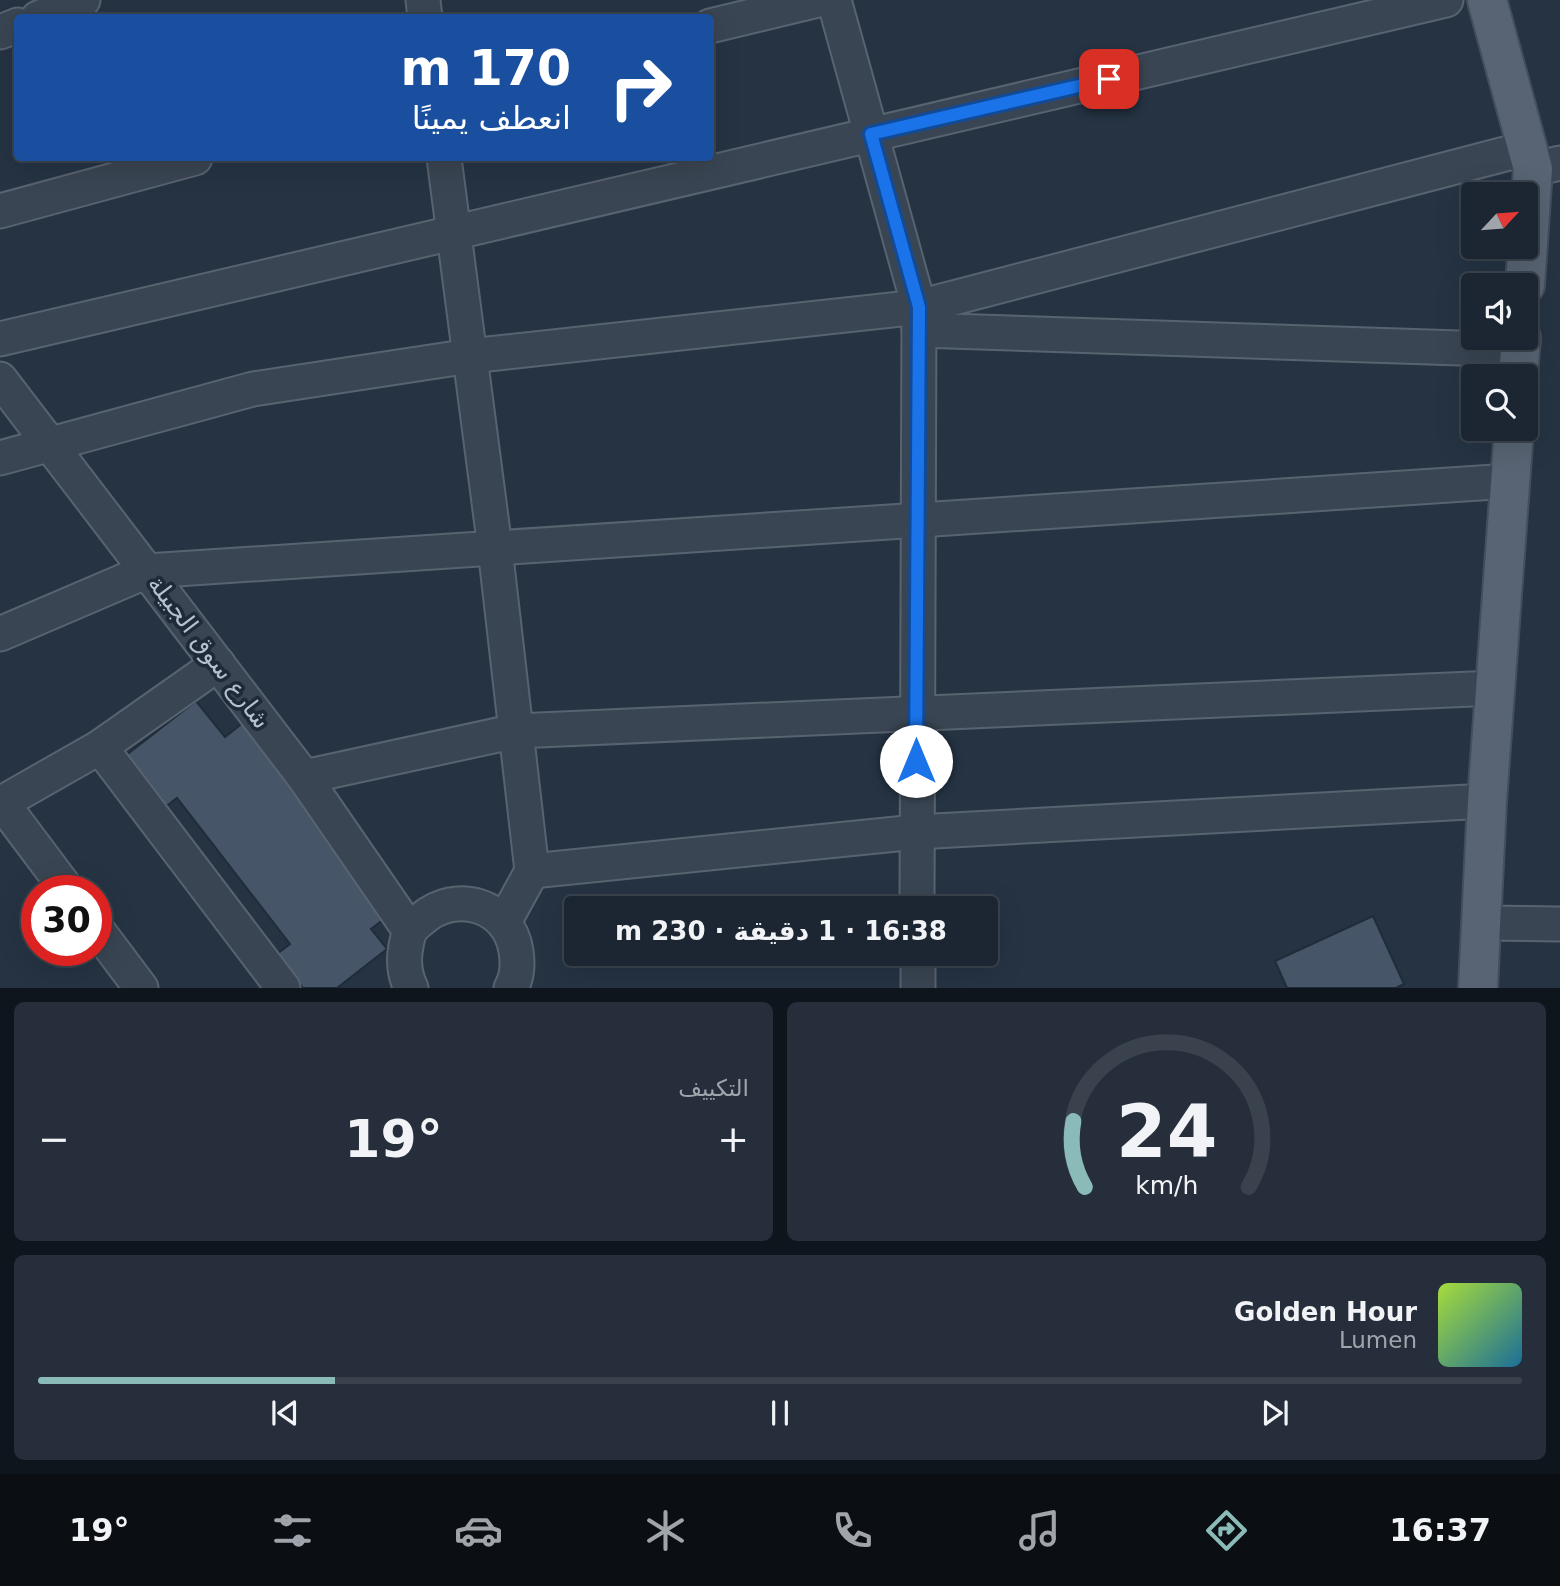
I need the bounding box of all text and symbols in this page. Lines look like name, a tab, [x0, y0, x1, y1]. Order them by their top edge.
text: 170 m	[401, 40, 571, 97]
icon: right	[595, 42, 686, 133]
pin	[1079, 49, 1139, 109]
icon: arrive	[1090, 60, 1128, 98]
text: انعطف يمينًا	[412, 99, 571, 137]
north arrow	[1461, 182, 1538, 259]
map controls	[1461, 182, 1538, 441]
button: sound	[1461, 273, 1538, 350]
button: search	[1461, 364, 1538, 441]
street label: شارع سوق الجبيلة	[142, 570, 276, 734]
position arrow	[879, 724, 953, 798]
speed limit sign: 30	[21, 875, 112, 966]
text: 16:38 · 1 دقيقة · 230 m	[615, 916, 947, 946]
text: التكييف	[678, 1075, 749, 1101]
text: 24	[1116, 1090, 1217, 1175]
text: 19°	[344, 1109, 443, 1169]
text: −	[38, 1117, 70, 1161]
text: +	[717, 1117, 749, 1161]
text: km/h	[1135, 1171, 1198, 1200]
text: Golden Hour	[1234, 1297, 1417, 1327]
text: Lumen	[1339, 1327, 1417, 1353]
icon: previous	[266, 1394, 304, 1432]
icon: pause	[761, 1394, 799, 1432]
icon: next	[1256, 1394, 1294, 1432]
icon: filters	[268, 1506, 317, 1555]
icon: car	[454, 1506, 503, 1555]
icon: climate	[641, 1506, 690, 1555]
icon: phone	[828, 1506, 877, 1555]
icon: music	[1015, 1506, 1064, 1555]
icon: directions	[1202, 1506, 1251, 1555]
text: 19°	[69, 1511, 130, 1549]
text: 16:37	[1389, 1511, 1491, 1549]

